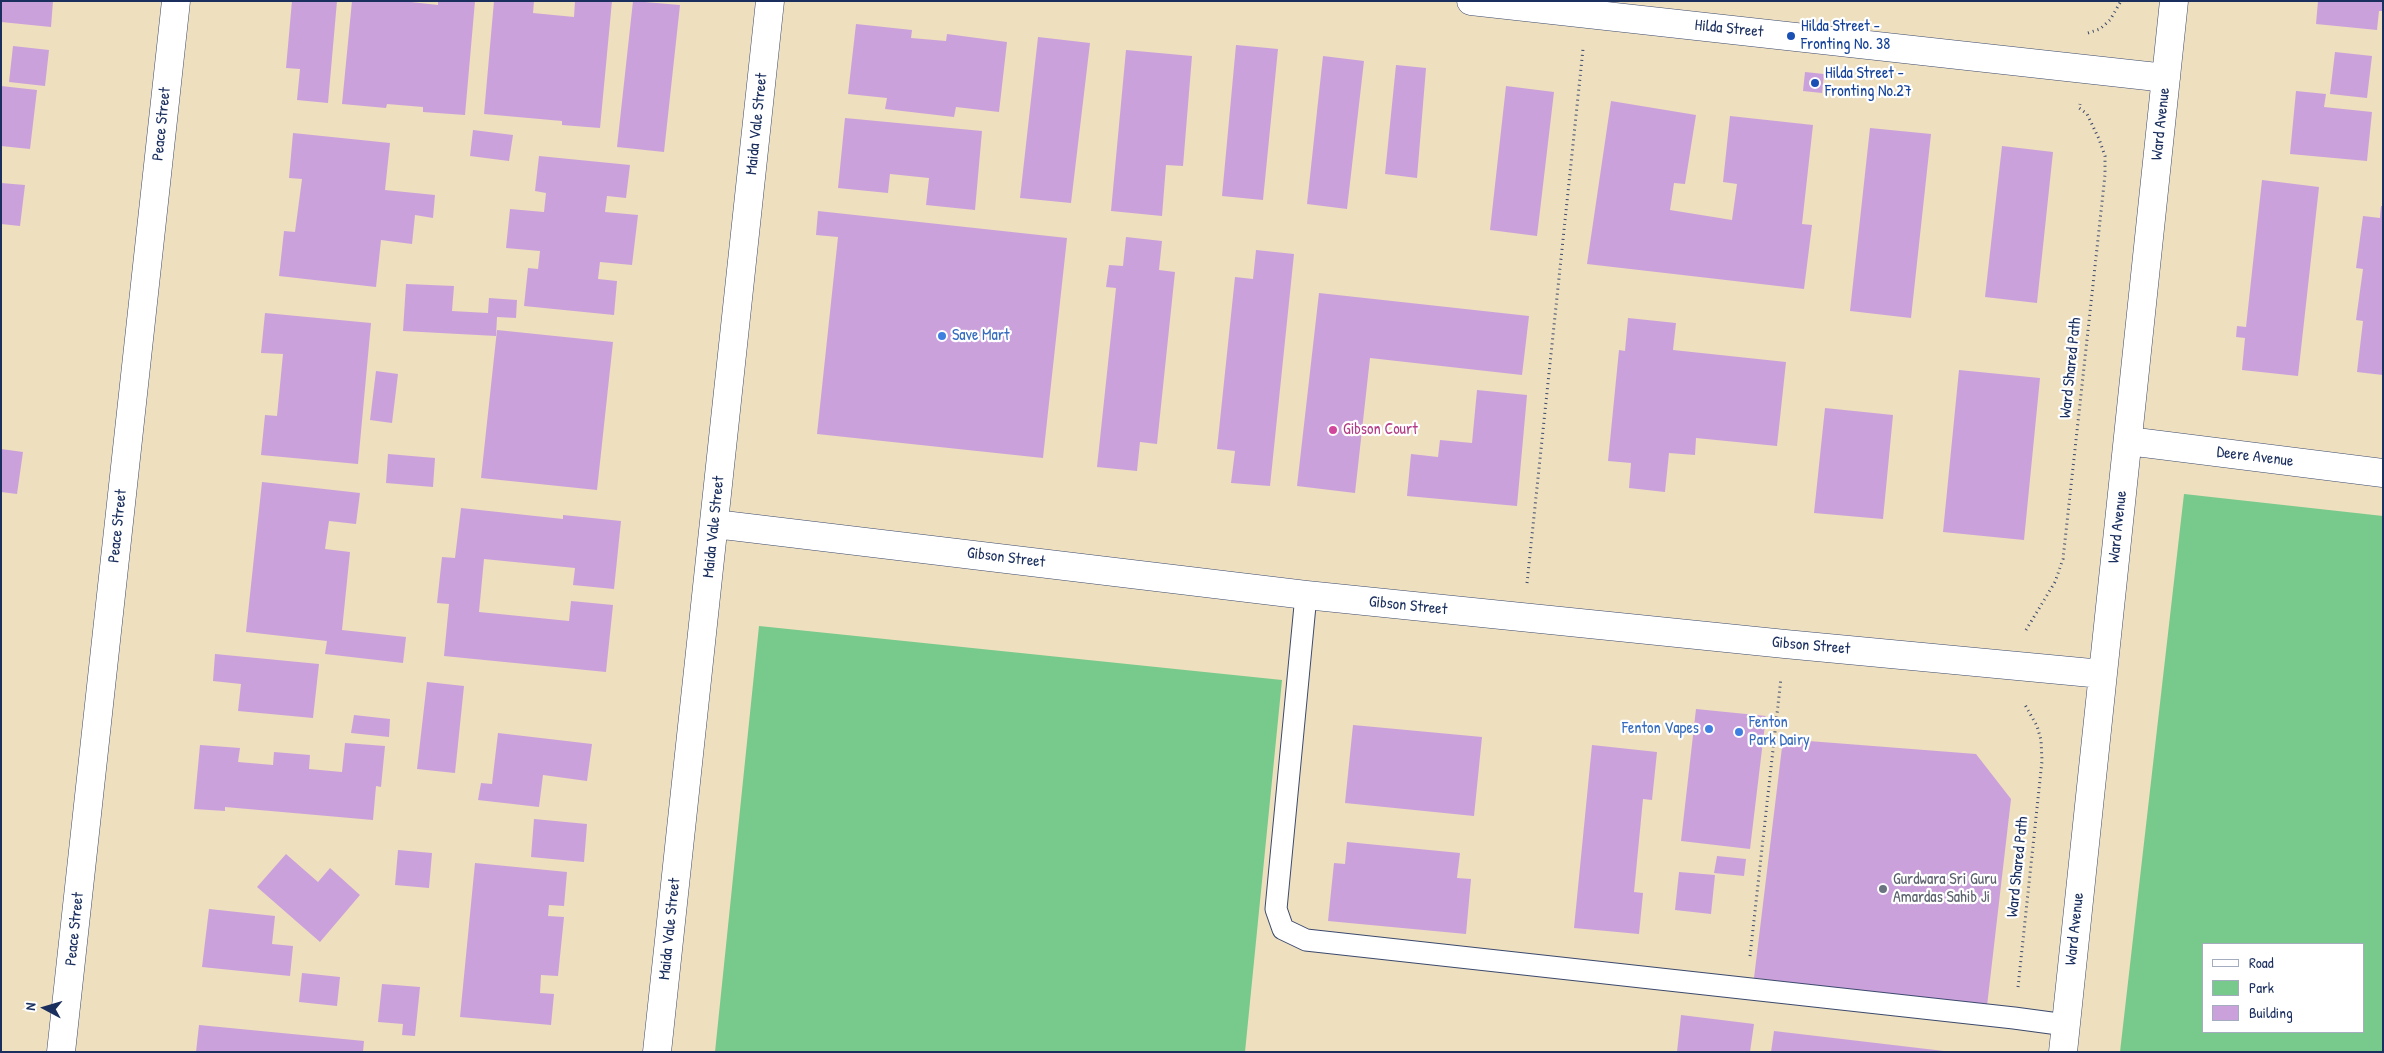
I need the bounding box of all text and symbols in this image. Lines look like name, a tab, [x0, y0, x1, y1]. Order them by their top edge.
street label: Hilda Street	[1694, 16, 1764, 42]
place label: Hilda Street - Fronting No. 38	[1801, 17, 1890, 55]
marker: Hilda Street - Fronting No. 38	[1785, 30, 1797, 42]
place label: Hilda Street - Fronting No.27	[1825, 64, 1912, 102]
street label: Maida Vale Street	[742, 72, 772, 176]
marker: Hilda Street - Fronting No.27	[1809, 77, 1821, 89]
street label: Peace Street	[149, 86, 175, 162]
street label: Ward Avenue	[2148, 87, 2174, 161]
street label: Ward Shared Path	[2056, 317, 2086, 419]
place label: Save Mart	[952, 326, 1010, 346]
marker: Save Mart	[936, 330, 948, 342]
place label: Gibson Court	[1343, 420, 1418, 440]
marker: Gibson Court	[1327, 424, 1339, 436]
street label: Deere Avenue	[2216, 443, 2294, 471]
street label: Maida Vale Street	[699, 475, 729, 579]
street label: Peace Street	[105, 488, 131, 564]
street label: Ward Avenue	[2105, 490, 2131, 564]
street label: Gibson Street	[966, 544, 1046, 572]
street label: Gibson Street	[1368, 592, 1448, 620]
street label: Gibson Street	[1771, 633, 1851, 659]
place label: Fenton Park Dairy	[1749, 713, 1810, 751]
place label: Fenton Vapes	[1622, 719, 1699, 739]
marker: Fenton Vapes	[1703, 723, 1715, 735]
marker: Fenton Park Dairy	[1733, 726, 1745, 738]
street label: Ward Shared Path	[2003, 816, 2033, 918]
place label: Gurdwara Sri Guru Amardas Sahib Ji	[1893, 870, 1997, 908]
street label: Maida Vale Street	[655, 877, 685, 981]
marker: Gurdwara Sri Guru Amardas Sahib Ji	[1877, 883, 1889, 895]
street label: Peace Street	[62, 891, 88, 967]
street label: Ward Avenue	[2062, 892, 2088, 966]
legend	[2202, 943, 2364, 1033]
text: Road	[2249, 952, 2274, 973]
text: Park	[2249, 977, 2274, 998]
north arrow	[20, 983, 70, 1033]
text: N	[20, 1002, 39, 1011]
text: Building	[2249, 1002, 2293, 1023]

